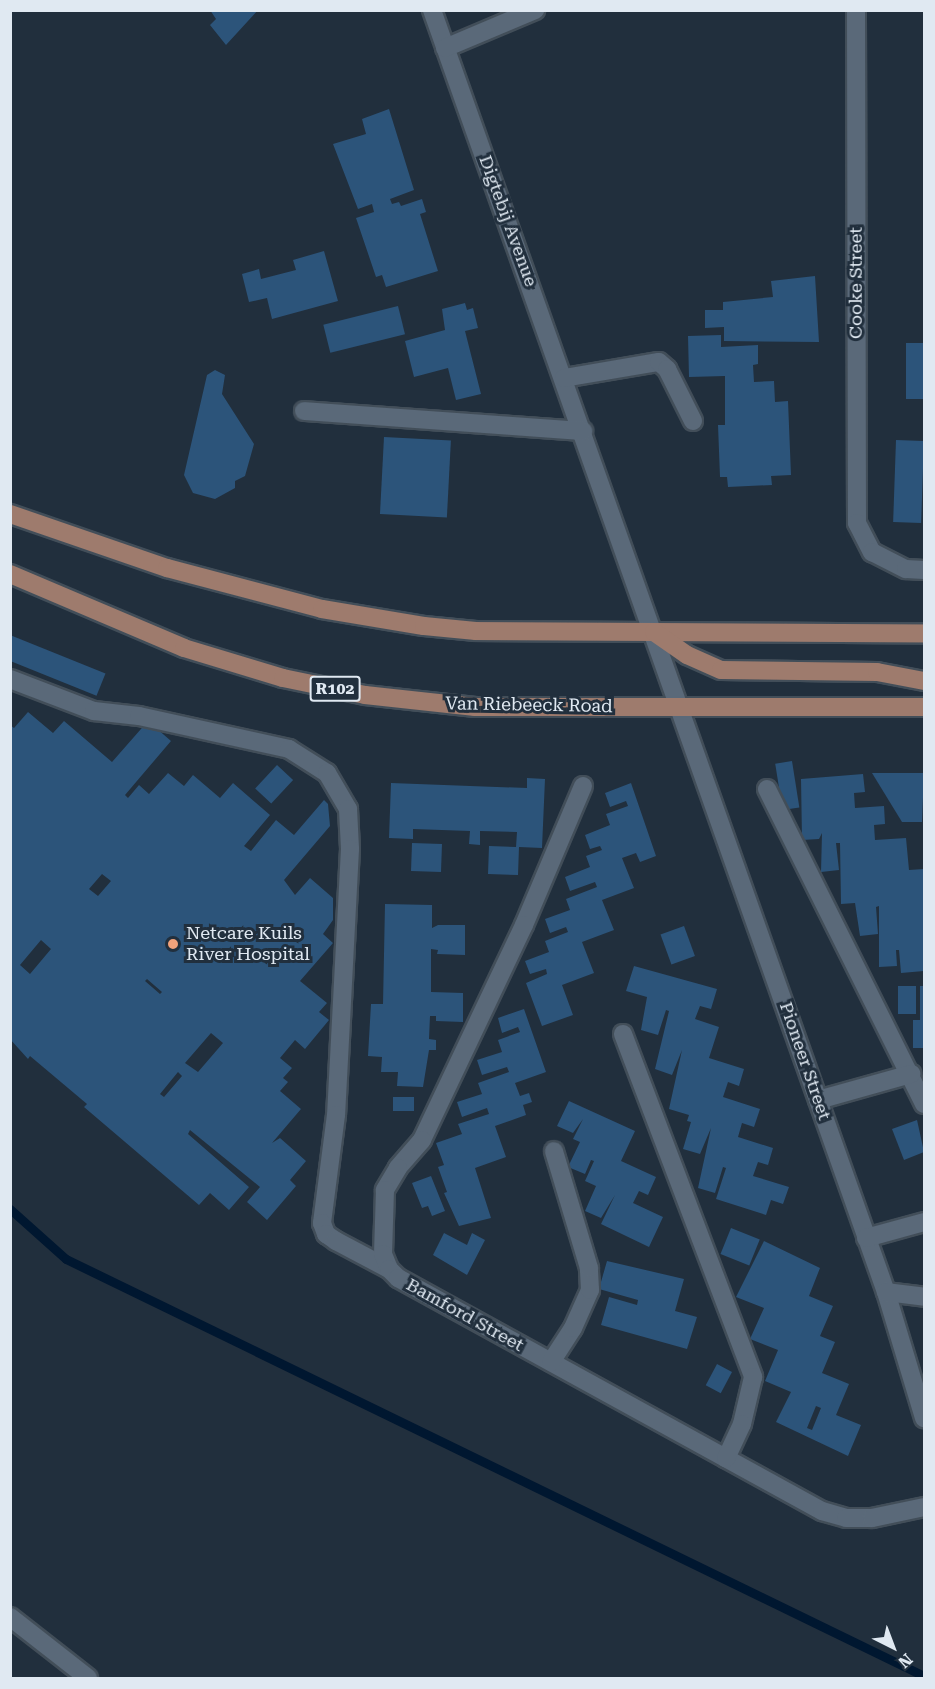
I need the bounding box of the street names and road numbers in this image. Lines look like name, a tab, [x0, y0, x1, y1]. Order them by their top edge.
street label: Digtebij Avenue	[474, 152, 542, 290]
street label: Cooke Street	[845, 227, 867, 339]
road number: R102	[310, 676, 360, 702]
street label: Van Riebeeck Road	[445, 693, 613, 717]
street label: Pioneer Street	[775, 999, 835, 1123]
street label: Bamford Street	[402, 1274, 528, 1356]

